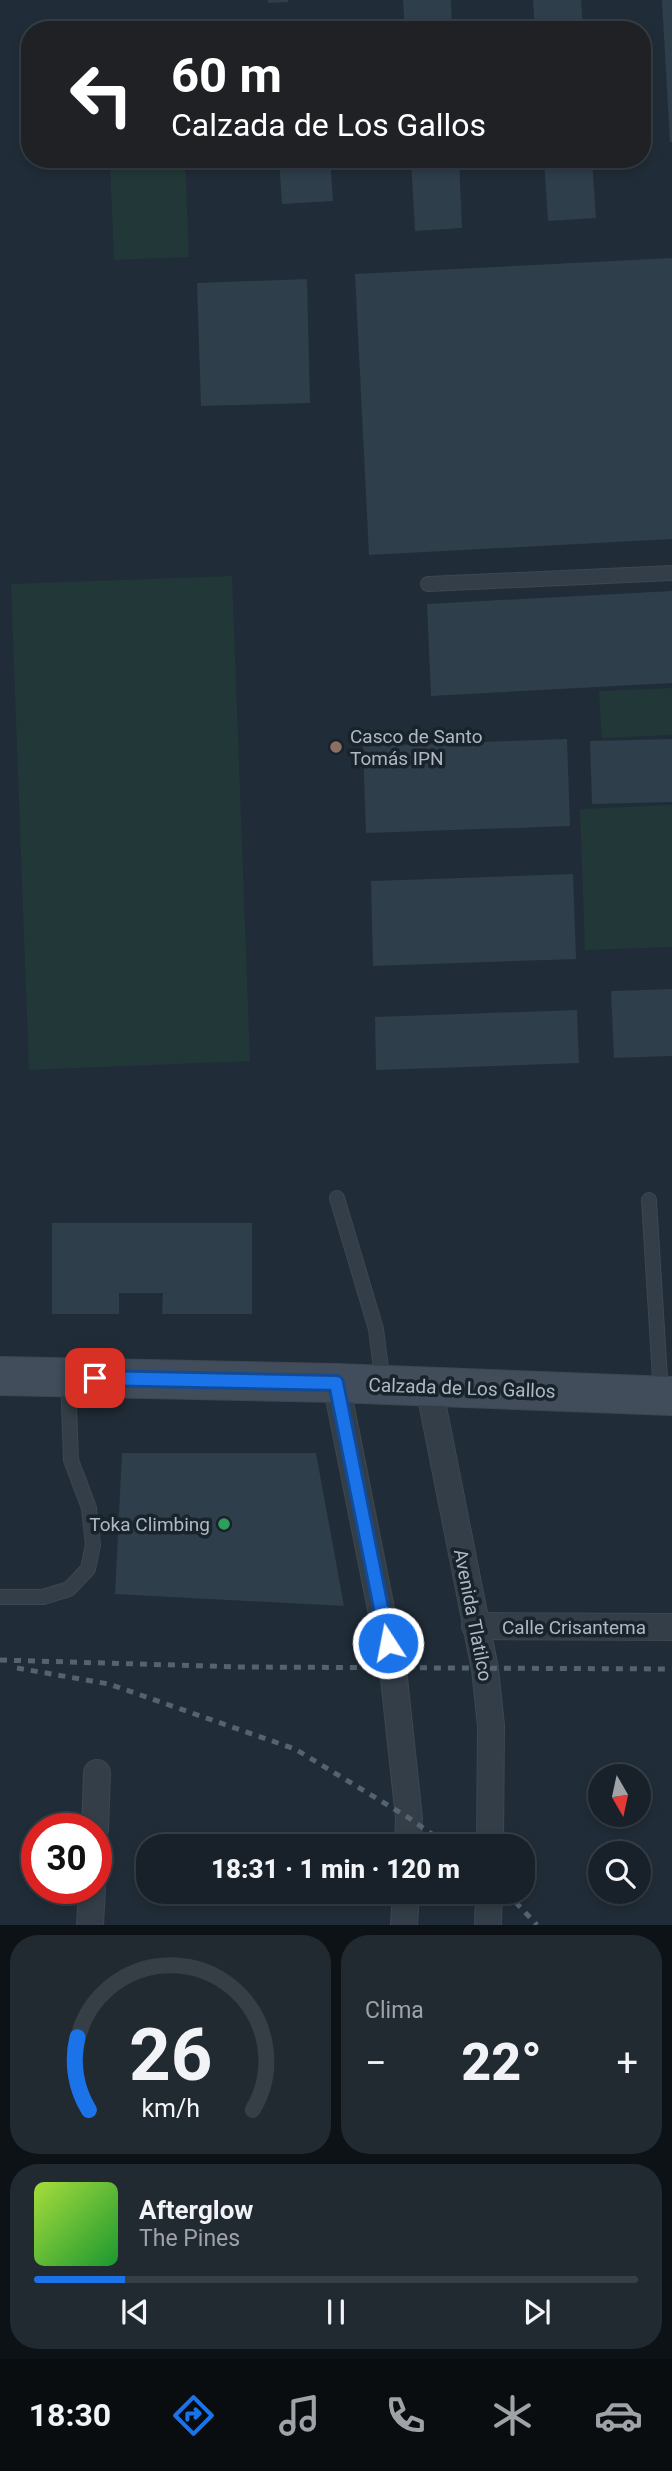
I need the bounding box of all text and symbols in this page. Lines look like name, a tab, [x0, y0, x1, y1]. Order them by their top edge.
text: 60 m	[171, 47, 282, 104]
icon: left	[56, 49, 147, 140]
text: Calzada de Los Gallos	[171, 106, 486, 144]
place label: Casco de Santo Tomás IPN	[350, 725, 482, 770]
marker: Casco de Santo Tomás IPN	[328, 739, 344, 755]
pin	[65, 1348, 125, 1408]
icon: arrive	[76, 1359, 114, 1397]
street label: Calzada de Los Gallos	[368, 1373, 556, 1403]
place label: Toka Climbing	[89, 1513, 210, 1536]
marker: Toka Climbing	[216, 1516, 232, 1532]
street label: Avenida Tlatilco	[449, 1547, 497, 1683]
position arrow	[351, 1606, 425, 1680]
street label: Calle Crisantema	[502, 1616, 646, 1639]
north arrow	[588, 1764, 651, 1827]
map controls	[588, 1764, 651, 1904]
speed limit sign: 30	[21, 1813, 112, 1904]
button: search	[588, 1841, 651, 1904]
text: 18:31 · 1 min · 120 m	[211, 1854, 460, 1884]
text: Clima	[365, 1997, 424, 2024]
text: 26	[129, 2013, 212, 2099]
text: 22°	[461, 2032, 542, 2093]
text: −	[365, 2041, 387, 2085]
text: +	[616, 2041, 638, 2085]
text: km/h	[141, 2094, 200, 2123]
text: Afterglow	[139, 2195, 253, 2225]
text: The Pines	[139, 2225, 240, 2252]
icon: previous	[116, 2293, 154, 2331]
icon: pause	[317, 2293, 355, 2331]
icon: next	[518, 2293, 556, 2331]
icon: directions	[169, 2391, 218, 2440]
icon: music	[275, 2391, 324, 2440]
icon: phone	[381, 2391, 430, 2440]
icon: climate	[488, 2391, 537, 2440]
icon: car	[594, 2391, 643, 2440]
text: 18:30	[29, 2396, 111, 2434]

